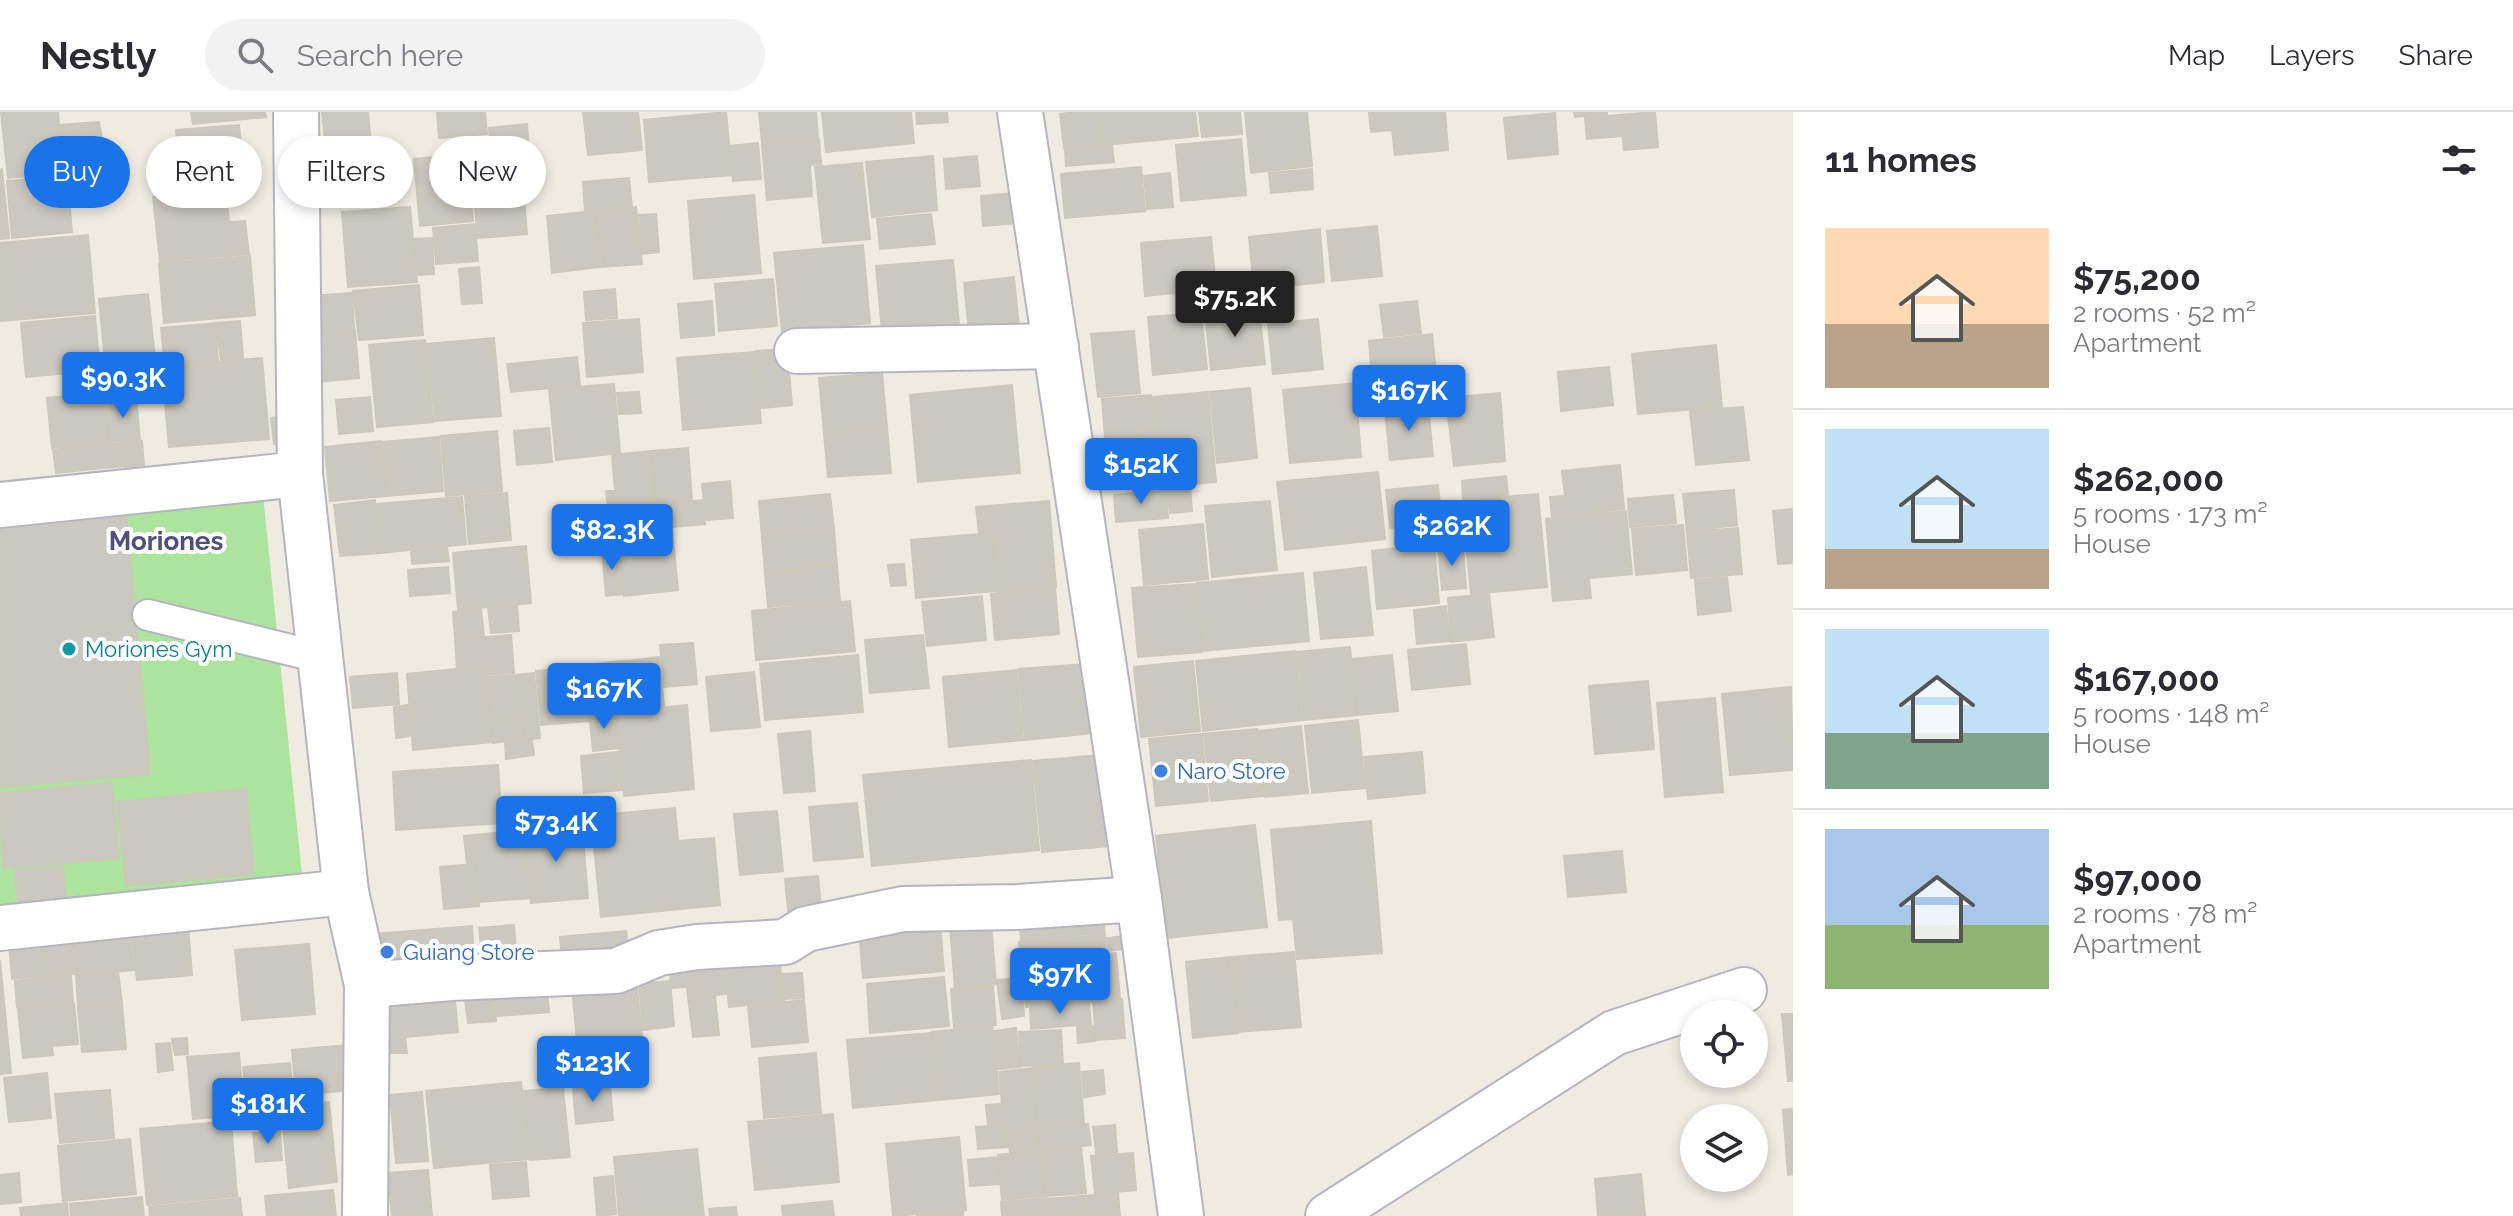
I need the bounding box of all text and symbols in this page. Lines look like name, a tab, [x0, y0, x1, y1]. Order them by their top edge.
search box	[205, 19, 765, 91]
text: Nestly	[40, 33, 157, 78]
icon: search	[233, 33, 277, 77]
text: Search here	[297, 38, 463, 73]
text: Map	[2168, 39, 2225, 72]
text: Layers	[2269, 39, 2355, 72]
text: Share	[2399, 39, 2473, 72]
chip: Buy	[24, 136, 130, 208]
chip: Rent	[146, 136, 262, 208]
chip: Filters	[278, 136, 413, 208]
chip: New	[429, 136, 546, 208]
icon: filters	[2437, 138, 2481, 182]
text: 11 homes	[1825, 140, 1977, 180]
text: $75,200	[2073, 258, 2201, 298]
icon: home	[1889, 260, 1985, 356]
pin: $75.2K	[1170, 271, 1300, 339]
text: $75.2K	[1193, 282, 1277, 312]
text: 2 rooms · 52 m²	[2073, 298, 2256, 328]
text: Apartment	[2073, 328, 2202, 358]
pin: $90.3K	[58, 352, 188, 420]
text: $90.3K	[80, 363, 166, 393]
pin: $167K	[1353, 365, 1465, 433]
text: $167K	[1370, 376, 1448, 406]
pin: $152K	[1085, 438, 1197, 506]
text: $152K	[1103, 449, 1179, 479]
text: $262,000	[2073, 459, 2224, 499]
icon: home	[1889, 461, 1985, 557]
text: 5 rooms · 173 m²	[2073, 499, 2267, 529]
pin: $262K	[1396, 500, 1508, 568]
pin: $82.3K	[547, 504, 677, 572]
text: $262K	[1413, 511, 1492, 541]
text: $82.3K	[570, 515, 654, 545]
district label: Moriones	[109, 526, 223, 556]
text: House	[2073, 529, 2151, 559]
place label: Moriones Gym	[85, 636, 232, 662]
marker: Moriones Gym	[60, 640, 78, 658]
text: $167,000	[2073, 659, 2220, 699]
icon: home	[1889, 661, 1985, 757]
pin: $167K	[548, 663, 660, 731]
text: $167K	[565, 674, 643, 704]
text: 5 rooms · 148 m²	[2073, 699, 2269, 729]
text: House	[2073, 729, 2151, 759]
place label: Naro Store	[1177, 758, 1286, 784]
marker: Naro Store	[1152, 762, 1170, 780]
pin: $73.4K	[491, 796, 621, 864]
text: $73.4K	[514, 807, 598, 837]
text: $97,000	[2073, 859, 2202, 899]
icon: home	[1889, 861, 1985, 957]
text: 2 rooms · 78 m²	[2073, 899, 2257, 929]
text: Apartment	[2073, 929, 2202, 959]
place label: Guiang Store	[403, 939, 534, 965]
marker: Guiang Store	[378, 943, 396, 961]
pin: $97K	[1013, 948, 1107, 1016]
text: $97K	[1028, 959, 1092, 989]
map controls	[1680, 1000, 1768, 1192]
button: locate	[1680, 1000, 1768, 1088]
pin: $123K	[537, 1036, 649, 1104]
text: $123K	[555, 1047, 631, 1077]
pin: $181K	[212, 1078, 324, 1146]
text: $181K	[230, 1089, 306, 1119]
button: layers	[1680, 1104, 1768, 1192]

